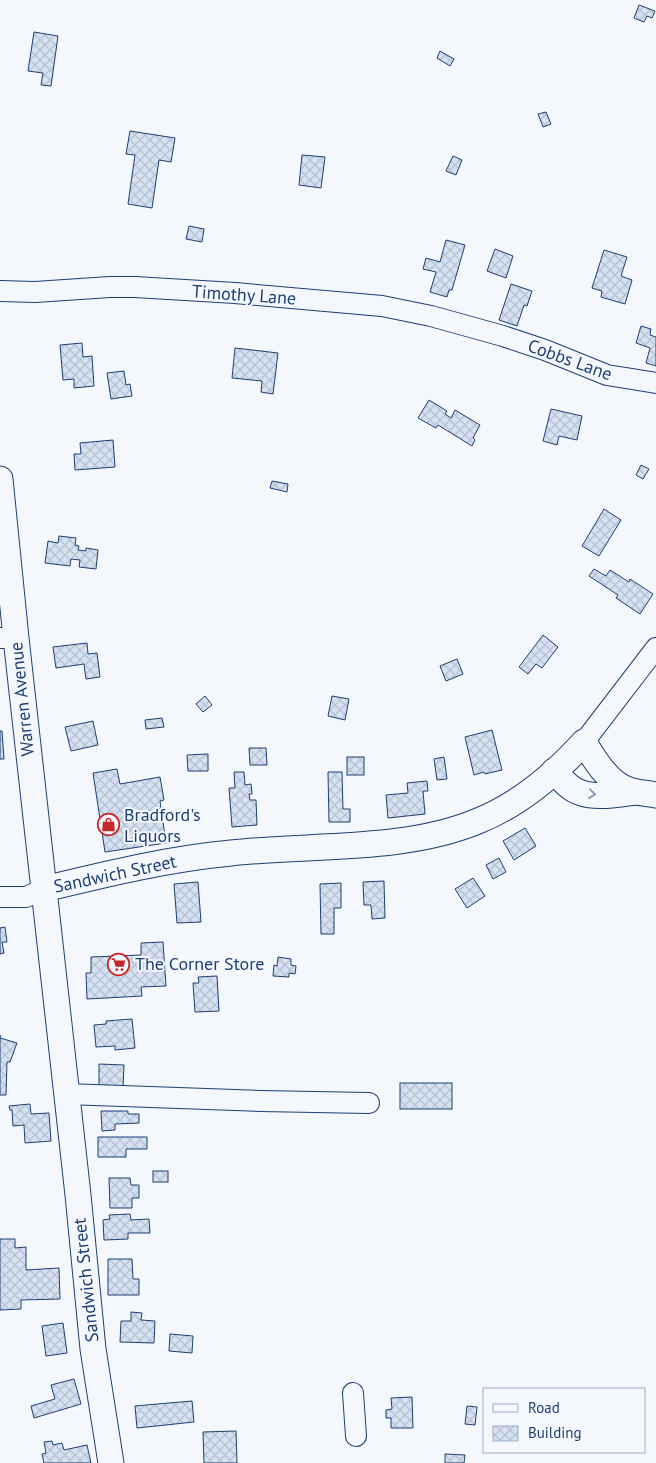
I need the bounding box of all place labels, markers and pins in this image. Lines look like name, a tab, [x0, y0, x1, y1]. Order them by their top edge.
place label: Bradford's Liquors	[124, 803, 201, 847]
shop icon: Bradford's Liquors	[96, 813, 120, 837]
supermarket icon: The Corner Store	[107, 952, 131, 976]
place label: The Corner Store	[135, 952, 265, 975]

